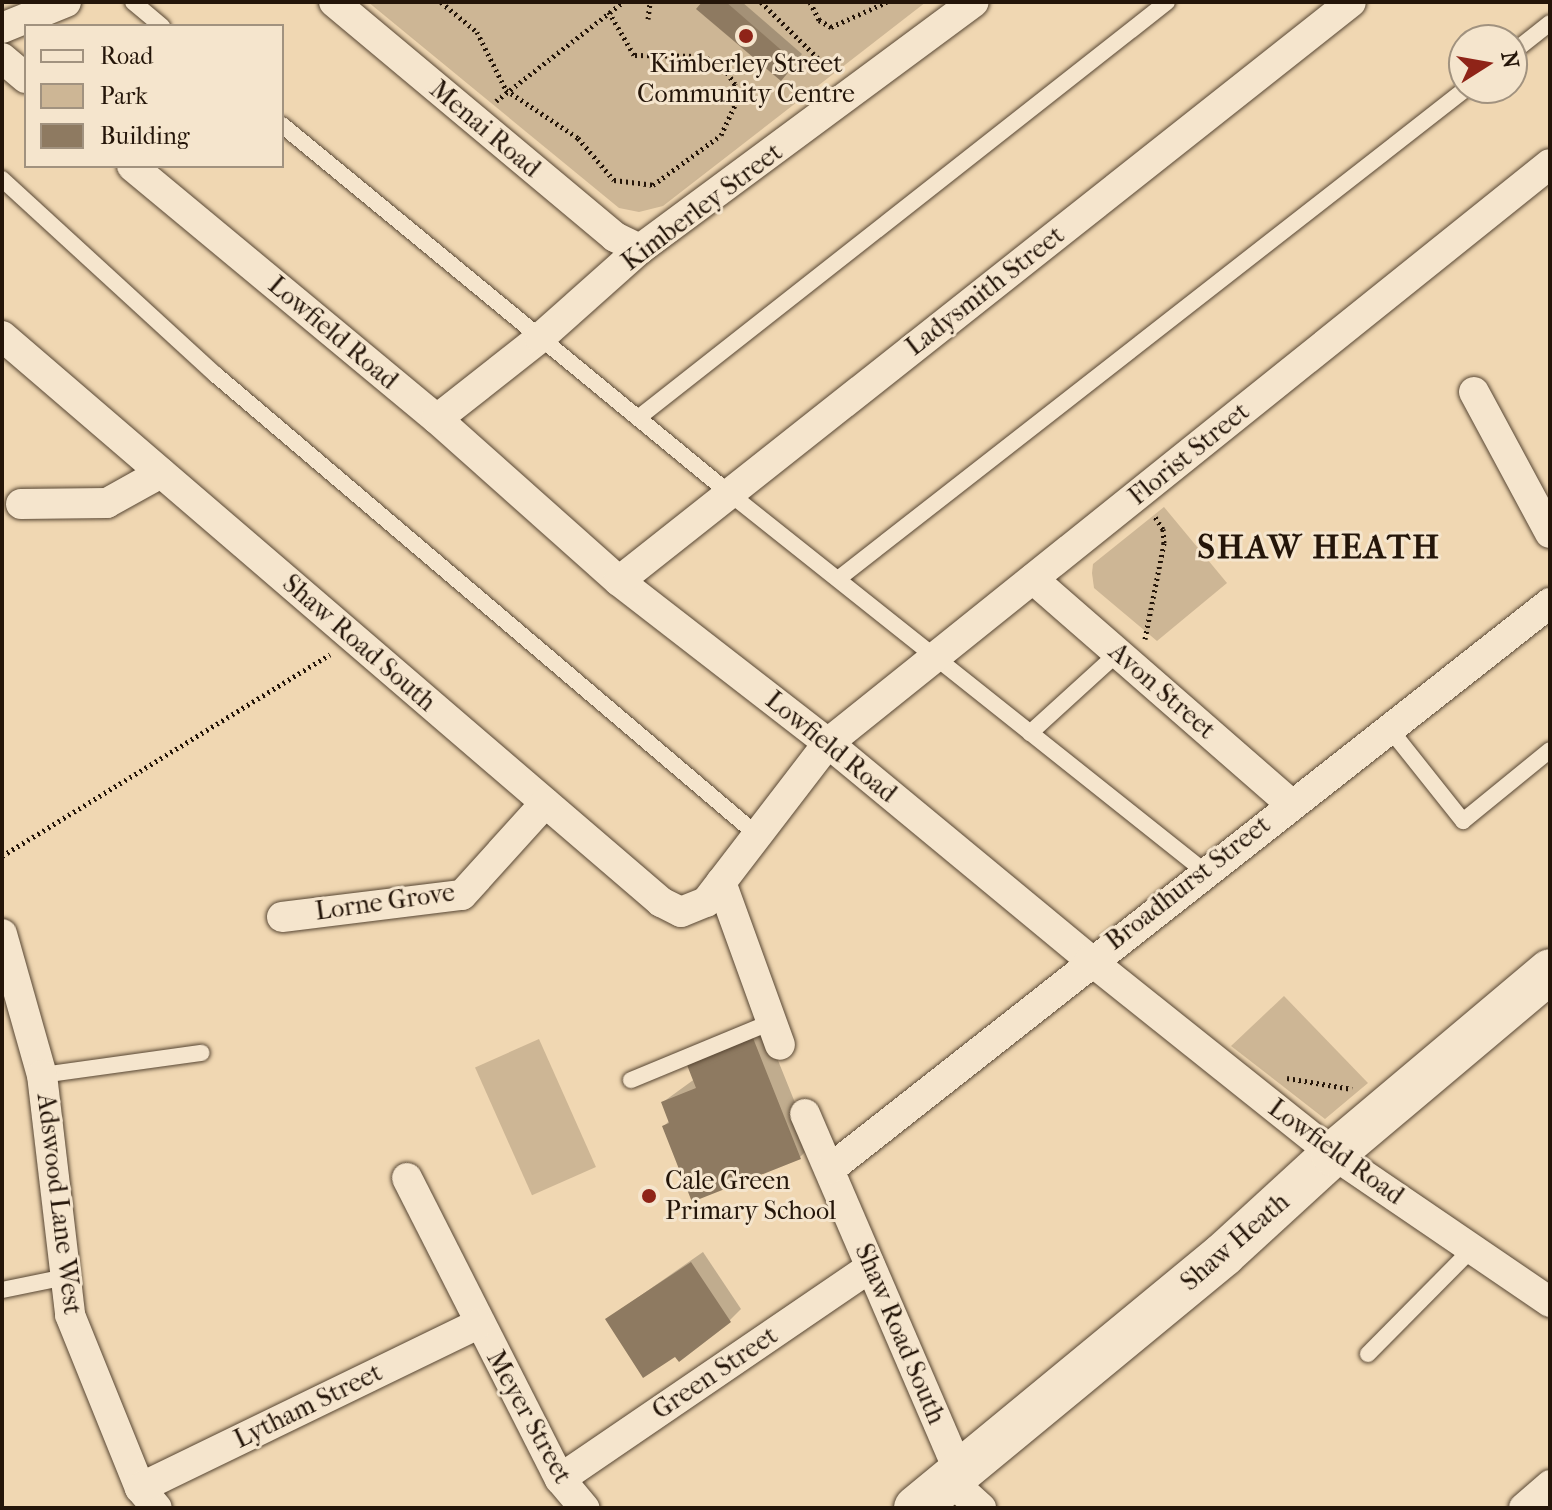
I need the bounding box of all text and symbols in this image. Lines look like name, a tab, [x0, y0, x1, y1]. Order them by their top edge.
legend	[24, 24, 284, 168]
north arrow	[1448, 24, 1528, 104]
marker: Kimberley Street Community Centre	[737, 27, 755, 45]
text: Road	[100, 42, 153, 70]
place label: Kimberley Street Community Centre	[637, 48, 855, 110]
text: N	[1495, 49, 1524, 70]
street label: Menai Road	[423, 74, 547, 184]
text: Park	[100, 82, 148, 110]
text: Building	[100, 122, 190, 150]
street label: Kimberley Street	[616, 136, 788, 278]
street label: Ladysmith Street	[900, 220, 1070, 362]
street label: Lowfield Road	[262, 270, 404, 396]
street label: Florist Street	[1122, 396, 1256, 512]
district label: SHAW HEATH	[1197, 528, 1441, 568]
street label: Shaw Road South	[276, 568, 442, 718]
street label: Avon Street	[1102, 636, 1222, 746]
street label: Lowfield Road	[759, 685, 903, 809]
street label: Broadhurst Street	[1099, 809, 1277, 957]
street label: Lorne Grove	[313, 877, 457, 927]
street label: Adswood Lane West	[30, 1092, 88, 1316]
street label: Lowfield Road	[1262, 1092, 1410, 1212]
place label: Cale Green Primary School	[665, 1165, 836, 1226]
street label: Shaw Heath	[1174, 1186, 1296, 1298]
marker: Cale Green Primary School	[640, 1187, 658, 1205]
street label: Shaw Road South	[848, 1239, 952, 1429]
street label: Green Street	[646, 1320, 784, 1426]
street label: Meyer Street	[480, 1345, 578, 1489]
street label: Lytham Street	[229, 1357, 387, 1455]

